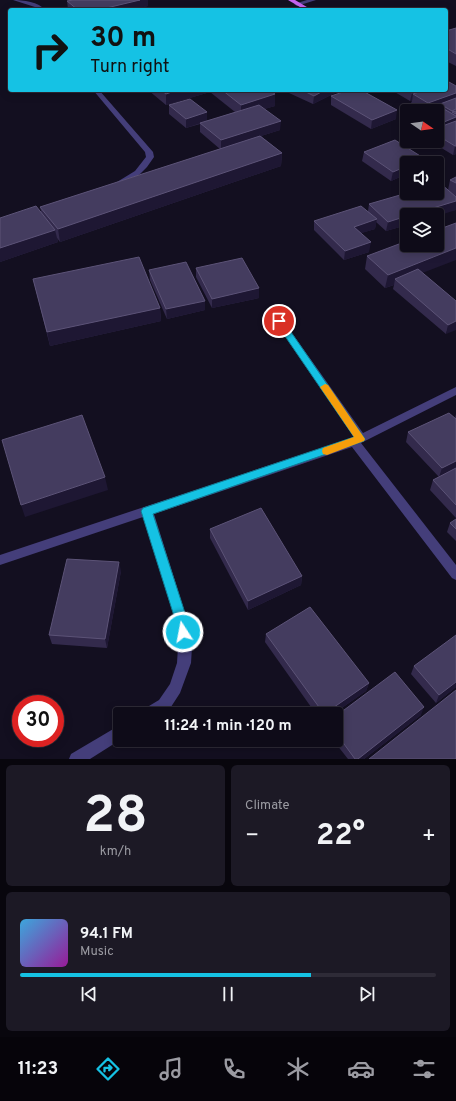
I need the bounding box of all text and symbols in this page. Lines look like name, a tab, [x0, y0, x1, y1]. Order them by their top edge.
text: 30 m	[90, 21, 156, 57]
icon: right	[24, 24, 76, 76]
text: Turn right	[90, 56, 170, 79]
north arrow	[400, 104, 444, 148]
map controls	[400, 104, 444, 252]
button: sound	[400, 156, 444, 200]
button: layers	[400, 208, 444, 252]
pin	[262, 304, 296, 338]
icon: arrive	[268, 310, 290, 332]
position arrow	[162, 611, 204, 653]
speed limit sign: 30	[12, 695, 64, 747]
text: 11:24 · 1 min · 120 m	[164, 717, 292, 736]
text: 28	[83, 785, 148, 851]
text: Climate	[245, 798, 290, 814]
text: 22°	[316, 818, 365, 855]
text: −	[245, 823, 259, 850]
text: +	[422, 823, 436, 850]
text: km/h	[100, 844, 131, 860]
text: 94.1 FM	[80, 925, 133, 944]
text: Music	[80, 944, 114, 960]
icon: previous	[78, 983, 100, 1005]
icon: pause	[217, 983, 239, 1005]
icon: next	[356, 983, 378, 1005]
icon: directions	[94, 1055, 122, 1083]
icon: music	[157, 1055, 185, 1083]
icon: phone	[220, 1055, 248, 1083]
icon: climate	[284, 1055, 312, 1083]
icon: car	[347, 1055, 375, 1083]
icon: filters	[410, 1055, 438, 1083]
text: 11:23	[18, 1058, 58, 1081]

